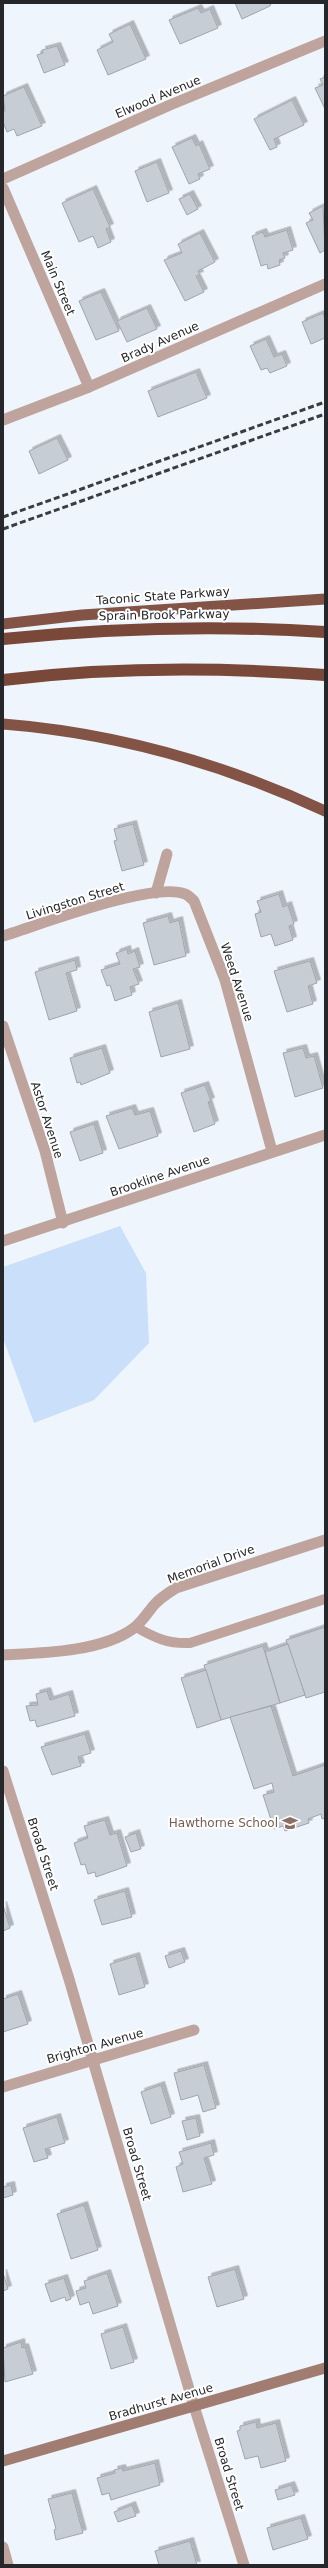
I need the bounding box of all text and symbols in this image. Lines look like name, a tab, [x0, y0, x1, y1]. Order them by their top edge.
street label: Elwood Avenue	[113, 73, 203, 121]
street label: Main Street	[38, 249, 78, 318]
street label: Brady Avenue	[119, 319, 201, 365]
street label: Taconic State Parkway	[95, 584, 230, 608]
street label: Sprain Brook Parkway	[98, 607, 230, 623]
street label: Livingston Street	[24, 879, 126, 923]
street label: Weed Avenue	[218, 941, 256, 1023]
street label: Astor Avenue	[28, 1080, 66, 1160]
street label: Brookline Avenue	[108, 1152, 212, 1200]
street label: Memorial Drive	[166, 1542, 256, 1586]
school or university icon: Hawthorne School	[281, 1814, 299, 1832]
street label: Broad Street	[25, 1816, 61, 1892]
place label: Hawthorne School	[169, 1816, 278, 1830]
street label: Brighton Avenue	[45, 2026, 145, 2066]
street label: Broad Street	[120, 2126, 154, 2202]
street label: Bradhurst Avenue	[107, 2380, 215, 2424]
street label: Broad Street	[211, 2436, 247, 2512]

